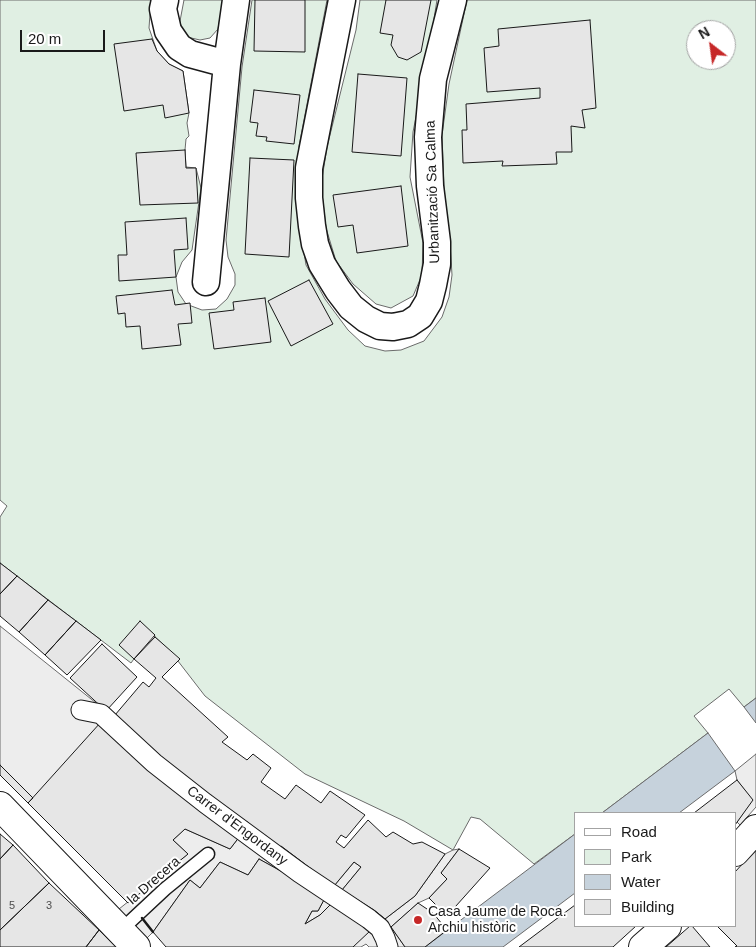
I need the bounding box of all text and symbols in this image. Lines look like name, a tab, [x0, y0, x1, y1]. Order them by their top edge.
scale bar	[22, 20, 108, 52]
north arrow	[686, 20, 736, 70]
text: N	[696, 23, 712, 42]
text: 20 m	[28, 30, 61, 47]
street label: Urbanització Sa Calma	[422, 120, 444, 264]
street label: Carrer d'Engordany	[183, 783, 291, 869]
legend	[574, 812, 736, 927]
text: Road	[621, 823, 657, 840]
text: Park	[621, 848, 652, 865]
street label: la Drecera	[124, 853, 184, 909]
text: Water	[621, 873, 660, 890]
text: Building	[621, 898, 674, 915]
house number: 5	[9, 899, 15, 913]
house number: 3	[46, 899, 52, 913]
place label: Casa Jaume de Roca. Archiu històric	[428, 904, 567, 936]
marker: Casa Jaume de Roca. Archiu històric	[412, 914, 424, 926]

